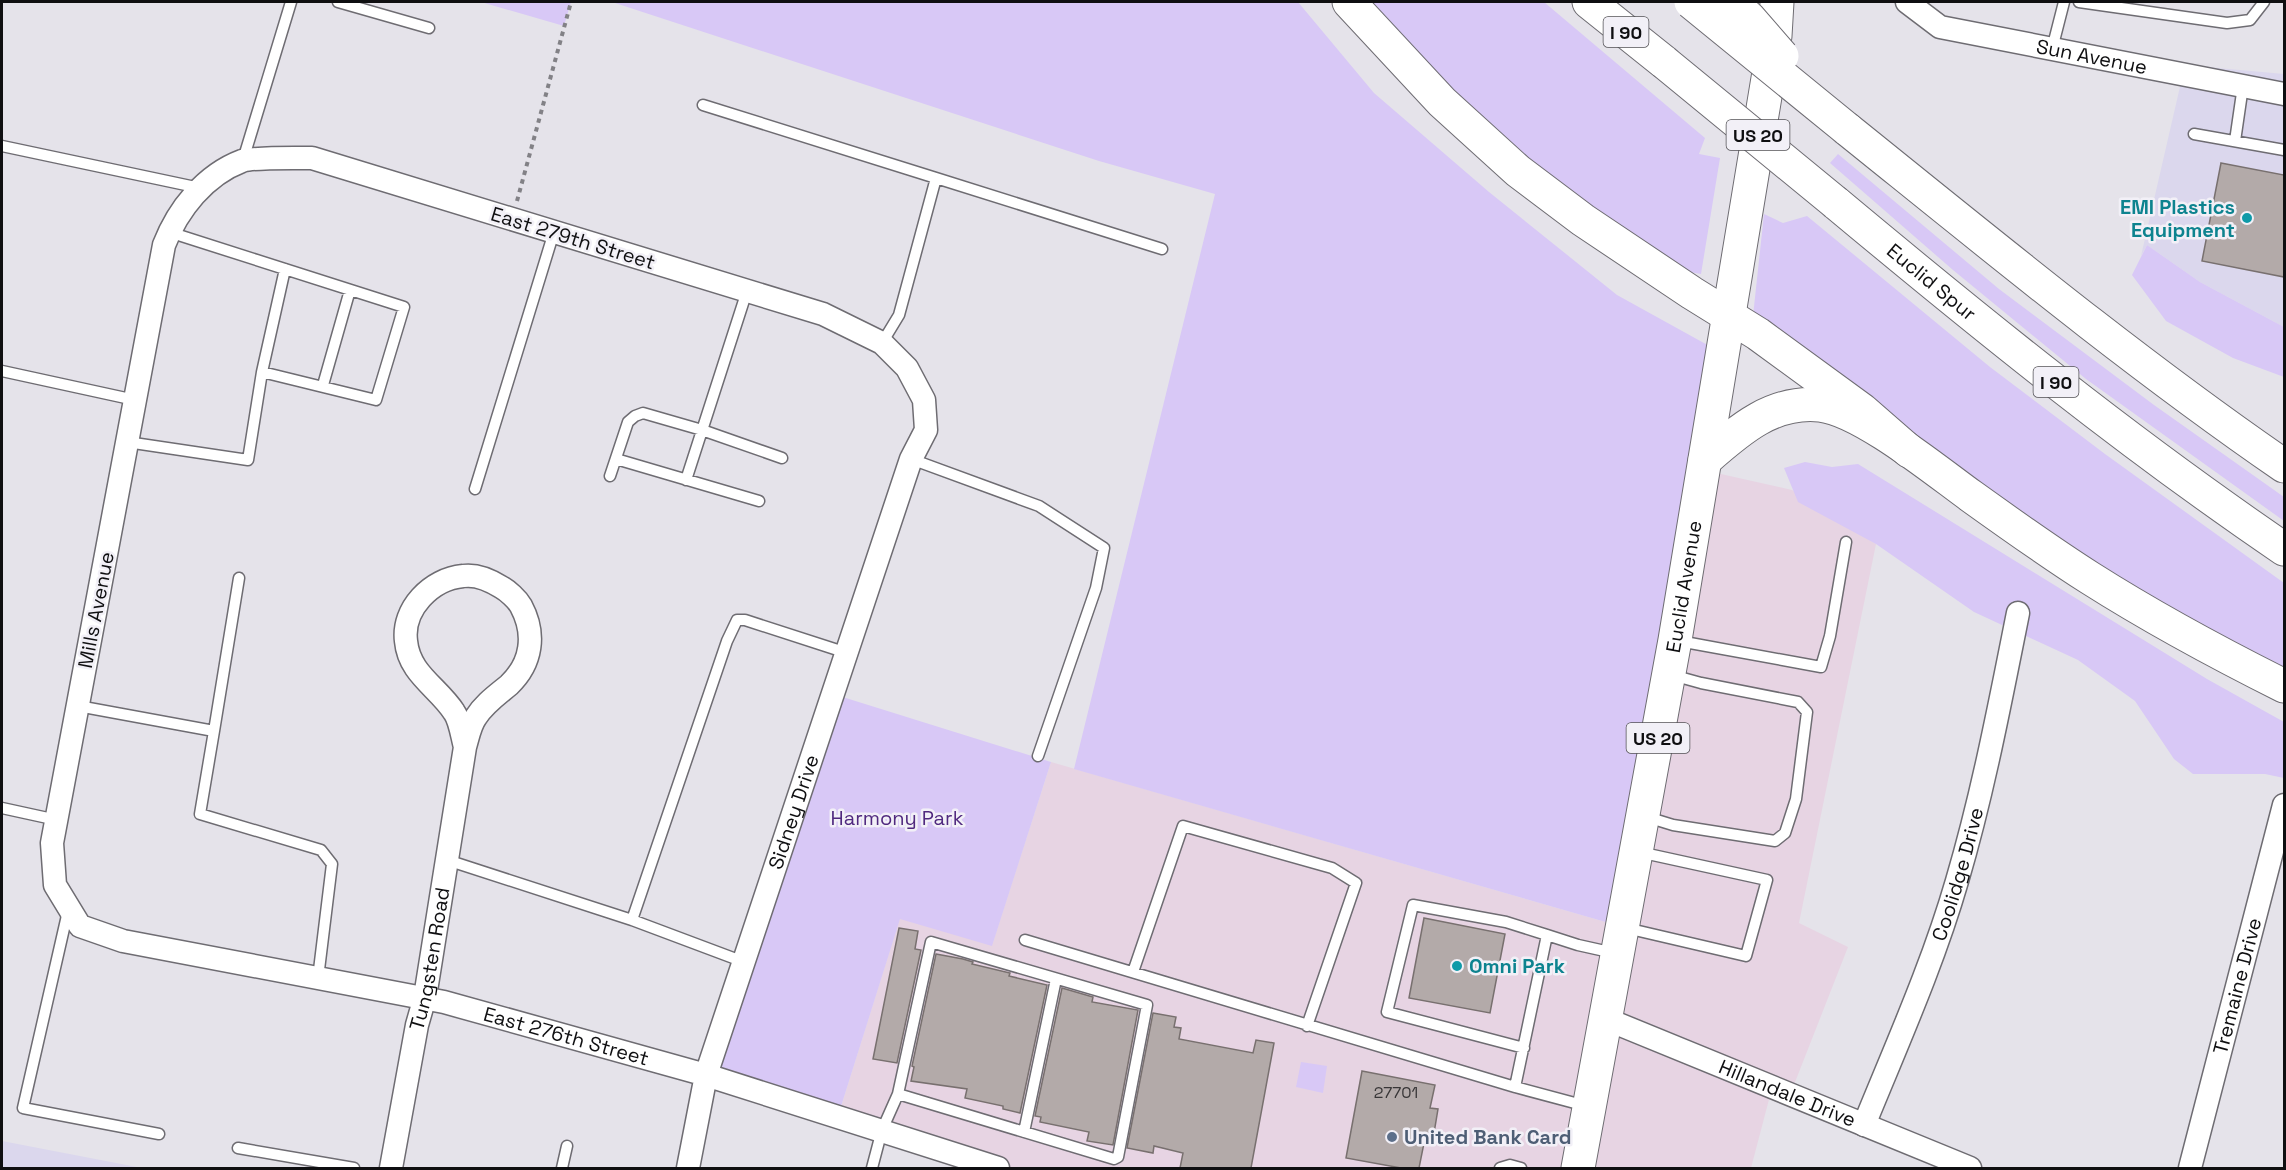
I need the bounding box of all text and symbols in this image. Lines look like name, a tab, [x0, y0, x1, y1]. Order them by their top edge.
road number: I 90	[1604, 17, 1648, 47]
street label: Sun Avenue	[2034, 33, 2149, 80]
road number: US 20	[1726, 120, 1790, 150]
place label: EMI Plastics Equipment	[2120, 194, 2235, 243]
street label: East 279th Street	[488, 201, 658, 275]
marker: EMI Plastics Equipment	[2240, 211, 2254, 225]
street label: Euclid Spur	[1881, 238, 1982, 326]
road number: I 90	[2034, 367, 2078, 397]
street label: Euclid Avenue	[1660, 518, 1708, 655]
street label: Mills Avenue	[72, 550, 120, 670]
road number: US 20	[1626, 723, 1690, 753]
street label: Sidney Drive	[762, 751, 825, 873]
park label: Harmony Park	[831, 805, 964, 831]
street label: Coolidge Drive	[1926, 805, 1989, 945]
street label: Tungsten Road	[403, 885, 455, 1033]
street label: Tremaine Drive	[2207, 915, 2267, 1057]
place label: Omni Park	[1469, 953, 1565, 979]
marker: Omni Park	[1450, 959, 1464, 973]
street label: East 276th Street	[481, 1001, 652, 1071]
street label: Hillandale Drive	[1715, 1054, 1860, 1133]
house number: 27701	[1374, 1082, 1418, 1103]
place label: United Bank Card	[1404, 1124, 1572, 1150]
marker: United Bank Card	[1385, 1130, 1399, 1144]

